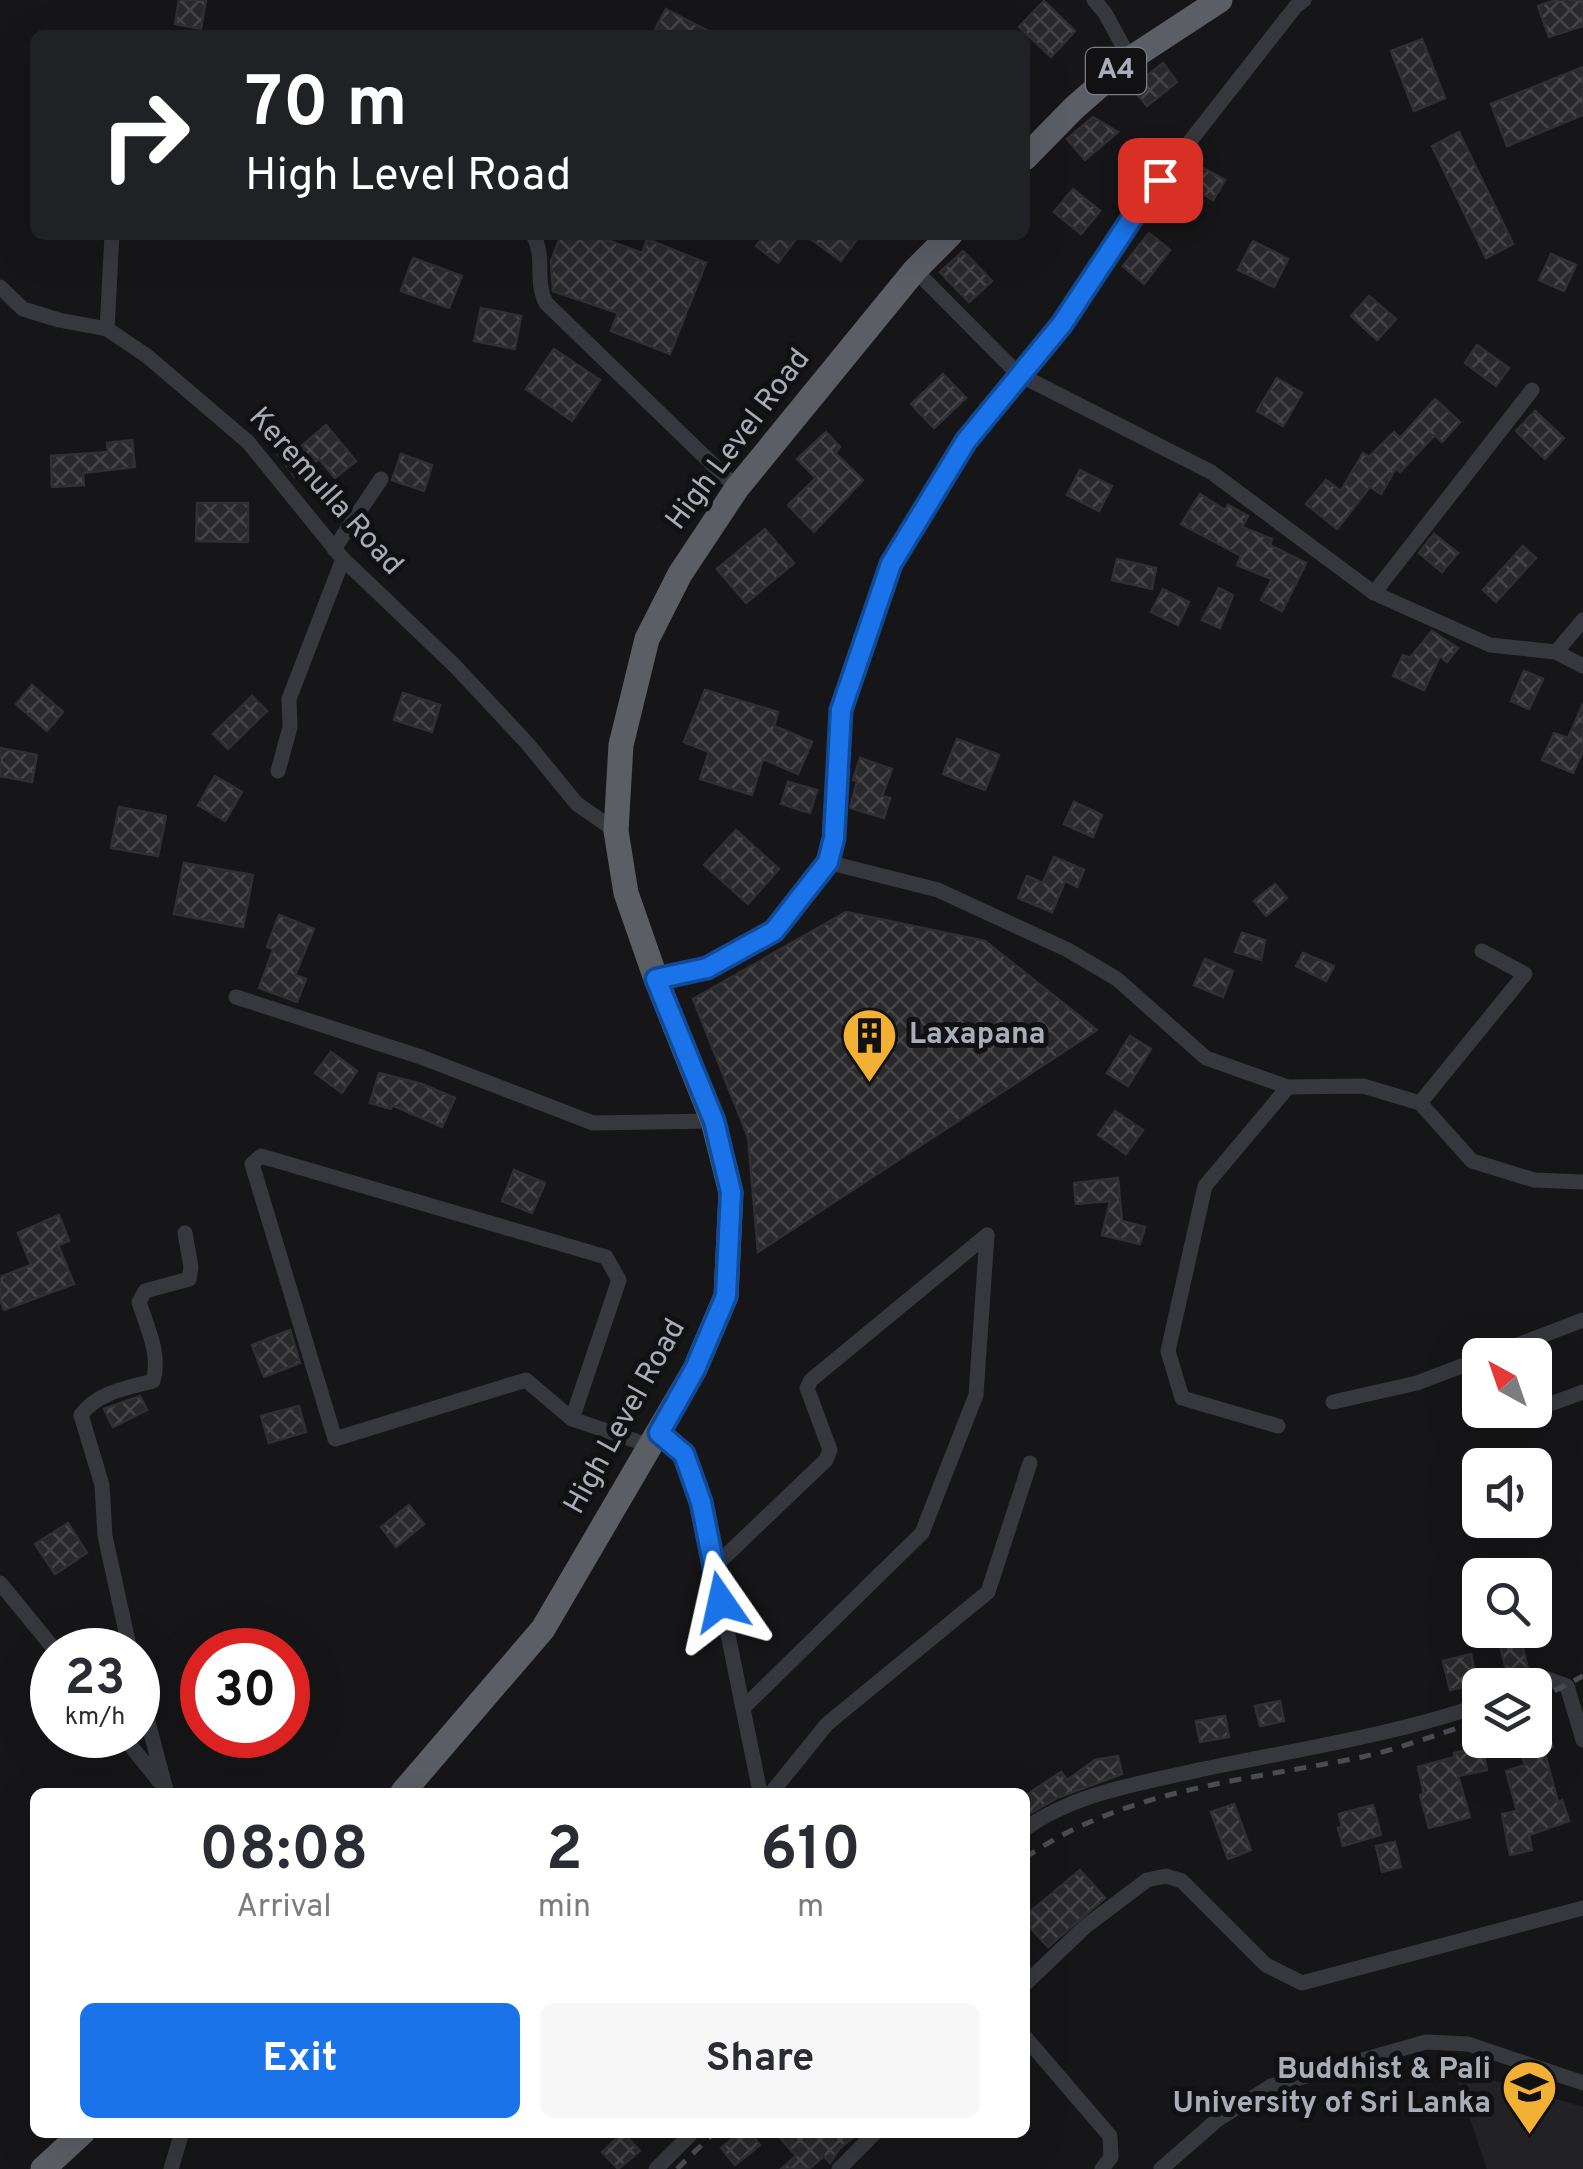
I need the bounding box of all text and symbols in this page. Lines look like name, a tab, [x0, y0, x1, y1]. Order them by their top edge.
road number: A4	[1086, 48, 1146, 94]
text: 70 m	[245, 62, 408, 151]
icon: right	[80, 70, 210, 200]
pin	[1118, 138, 1203, 223]
text: High Level Road	[245, 149, 571, 206]
icon: arrive	[1133, 153, 1188, 208]
street label: High Level Road	[659, 342, 819, 538]
street label: Keremulla Road	[240, 400, 410, 584]
building icon: Laxapana	[840, 1005, 900, 1084]
place label: Laxapana	[909, 1017, 1046, 1054]
street label: High Level Road	[557, 1313, 695, 1521]
north arrow	[1462, 1338, 1552, 1428]
map controls	[1462, 1338, 1552, 1758]
button: sound	[1462, 1448, 1552, 1538]
position arrow	[669, 1550, 773, 1654]
button: search	[1462, 1558, 1552, 1648]
speed limit sign: 30	[180, 1628, 310, 1758]
text: 23	[65, 1649, 125, 1712]
button: layers	[1462, 1668, 1552, 1758]
text: km/h	[65, 1702, 125, 1734]
text: 08:08	[199, 1815, 368, 1891]
text: 2	[546, 1815, 583, 1891]
text: 610	[760, 1815, 861, 1891]
text: Arrival	[236, 1888, 332, 1928]
text: min	[538, 1888, 591, 1928]
text: m	[797, 1888, 824, 1928]
button: Exit	[80, 2003, 520, 2118]
button: Share	[540, 2003, 980, 2118]
place label: Buddhist & Pali University of Sri Lanka	[1172, 2052, 1491, 2123]
school or university icon: Buddhist & Pali University of Sri Lanka	[1500, 2057, 1560, 2136]

